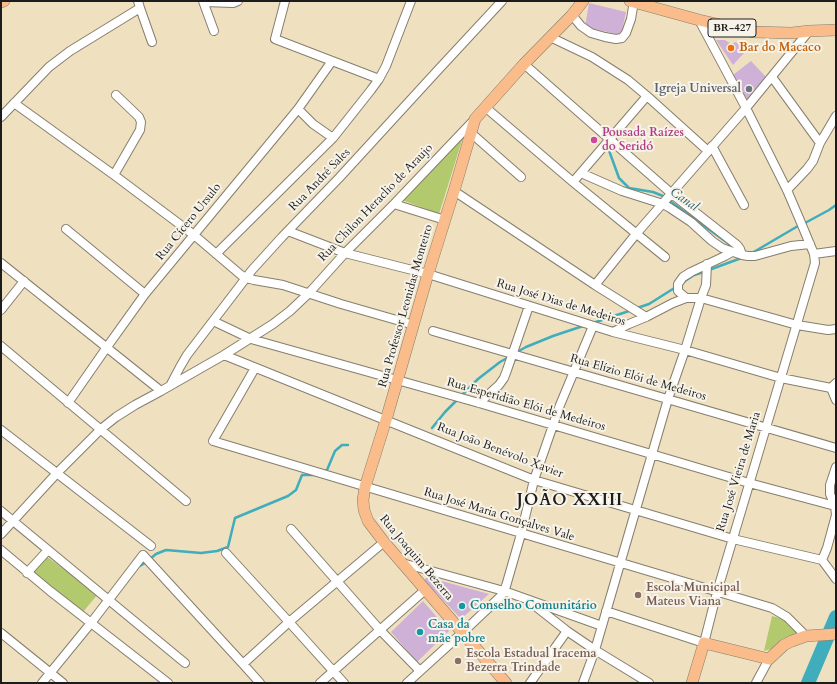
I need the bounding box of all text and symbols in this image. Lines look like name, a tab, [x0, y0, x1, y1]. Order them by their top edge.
road number: BR-427	[708, 19, 756, 37]
place label: Bar do Macaco	[739, 41, 821, 55]
marker: Bar do Macaco	[726, 43, 736, 53]
place label: Igreja Universal	[654, 82, 741, 96]
marker: Igreja Universal	[744, 84, 754, 94]
place label: Pousada Raízes do Seridó	[602, 126, 684, 154]
marker: Pousada Raízes do Seridó	[589, 135, 599, 145]
street label: Rua Chilon Heraclio de Araujo	[316, 141, 436, 265]
street label: Rua André Sales	[286, 146, 354, 214]
street label: Rua Cícero Ursulo	[153, 180, 225, 264]
water label: Canal	[667, 185, 701, 215]
street label: Rua Professor Leonidas Monteiro	[376, 223, 436, 389]
street label: Rua José Dias de Medeiros	[495, 277, 627, 329]
street label: Rua Elízio Elói de Medeiros	[568, 352, 708, 404]
street label: Rua Esperidião Elói de Medeiros	[445, 375, 607, 435]
street label: Rua José Vieira de Maria	[714, 410, 764, 534]
street label: Rua João Benévolo Xavier	[435, 420, 565, 482]
street label: Rua José Maria Gonçalves Vale	[422, 485, 576, 545]
district label: JOÃO XXIII	[517, 491, 623, 511]
street label: Rua Joaquim Bezerra	[376, 512, 456, 604]
place label: Escola Municipal Mateus Viana	[646, 581, 740, 609]
marker: Escola Municipal Mateus Viana	[633, 590, 643, 600]
place label: Conselho Comunitário	[470, 599, 597, 613]
marker: Conselho Comunitário	[457, 601, 467, 611]
place label: Casa da mãe pobre	[428, 618, 485, 646]
marker: Casa da mãe pobre	[415, 627, 425, 637]
place label: Escola Estadual Iracema Bezerra Trindade	[466, 647, 597, 675]
marker: Escola Estadual Iracema Bezerra Trindade	[453, 656, 463, 666]

